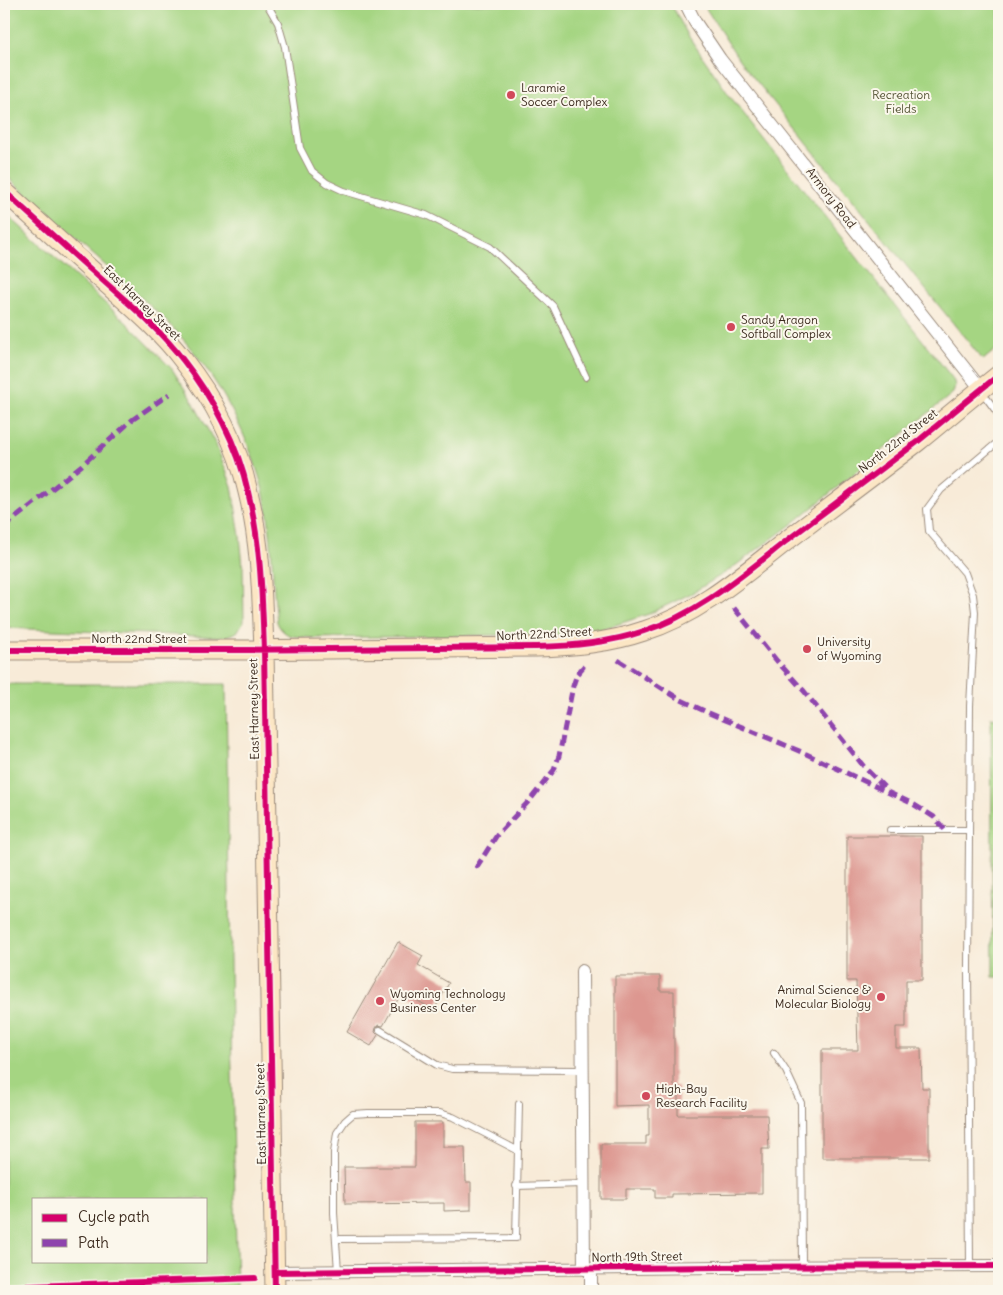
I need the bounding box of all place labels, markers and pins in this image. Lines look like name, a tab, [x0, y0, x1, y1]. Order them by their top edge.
place label: Laramie Soccer Complex	[521, 80, 608, 109]
marker: Laramie Soccer Complex	[505, 89, 517, 101]
place label: Sandy Aragon Softball Complex	[741, 312, 831, 341]
marker: Sandy Aragon Softball Complex	[725, 321, 737, 333]
place label: University of Wyoming	[817, 634, 882, 663]
marker: University of Wyoming	[801, 643, 813, 655]
place label: Animal Science & Molecular Biology	[775, 982, 871, 1011]
place label: Wyoming Technology Business Center	[390, 986, 505, 1015]
marker: Animal Science & Molecular Biology	[875, 991, 887, 1003]
marker: Wyoming Technology Business Center	[374, 995, 386, 1007]
place label: High-Bay Research Facility	[656, 1081, 747, 1110]
marker: High-Bay Research Facility	[640, 1090, 652, 1102]

